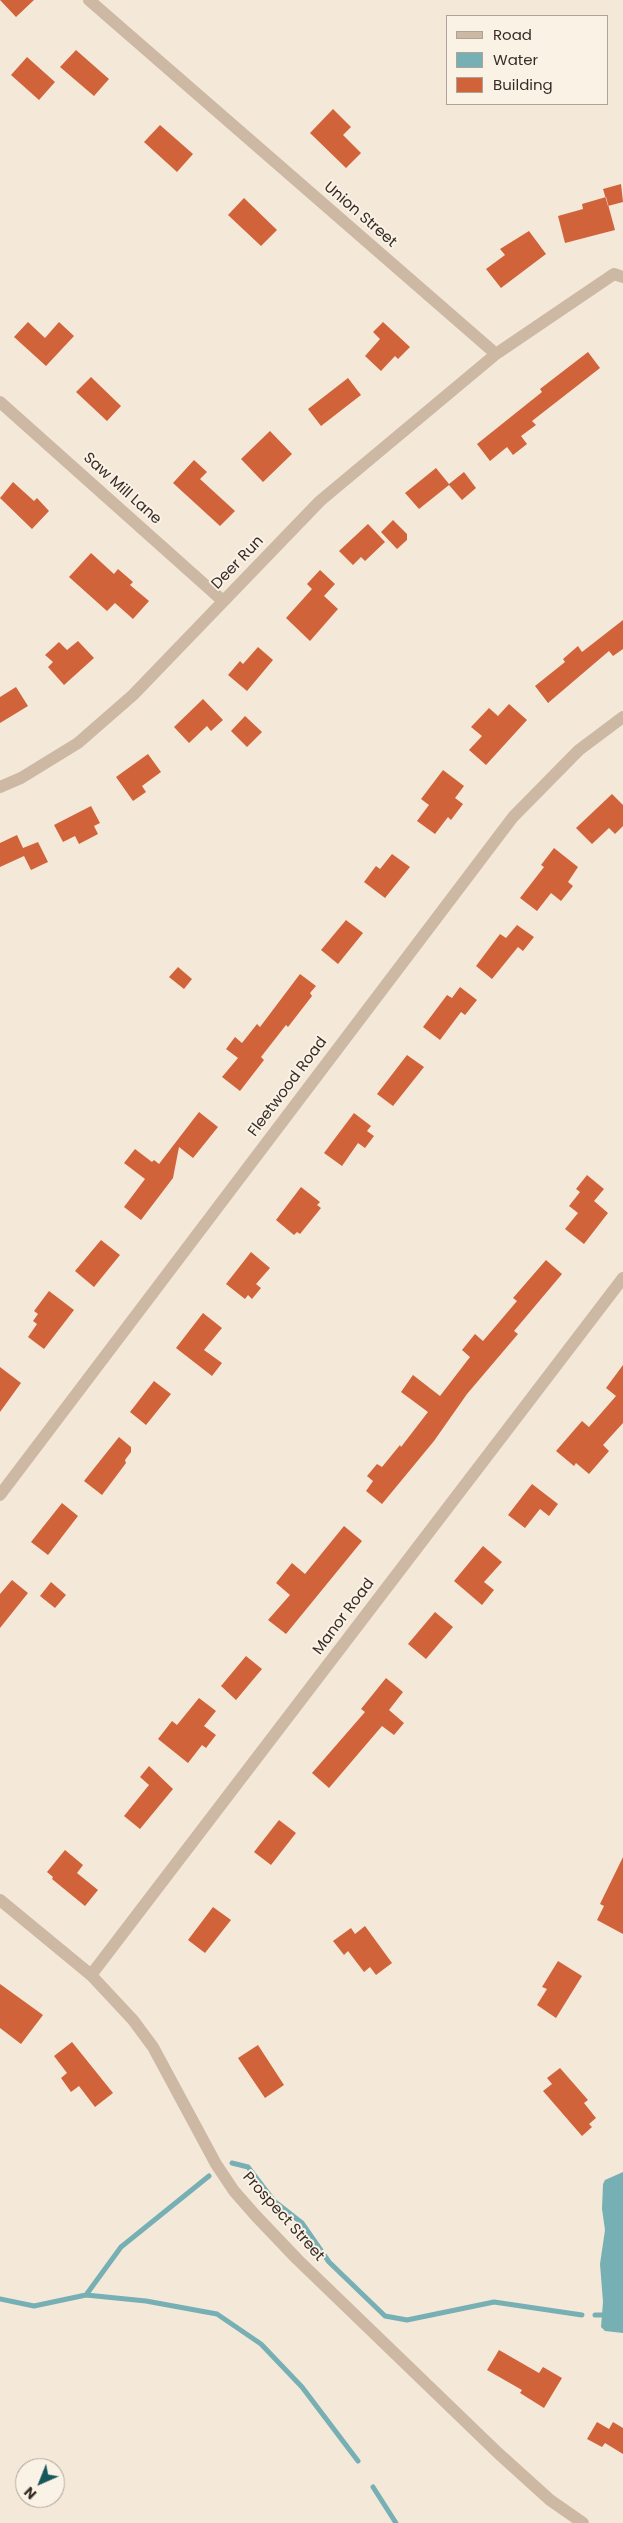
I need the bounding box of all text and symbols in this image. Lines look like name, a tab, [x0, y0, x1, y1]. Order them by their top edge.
legend	[446, 15, 608, 105]
text: Road	[493, 24, 532, 45]
text: Water	[493, 49, 538, 70]
text: Building	[493, 74, 553, 95]
street label: Union Street	[320, 179, 400, 251]
street label: Saw Mill Lane	[79, 449, 165, 529]
street label: Deer Run	[208, 533, 268, 593]
street label: Fleetwood Road	[245, 1034, 331, 1140]
street label: Manor Road	[309, 1575, 379, 1659]
street label: Prospect Street	[238, 2169, 328, 2265]
north arrow	[15, 2458, 65, 2508]
text: N	[20, 2482, 41, 2504]

